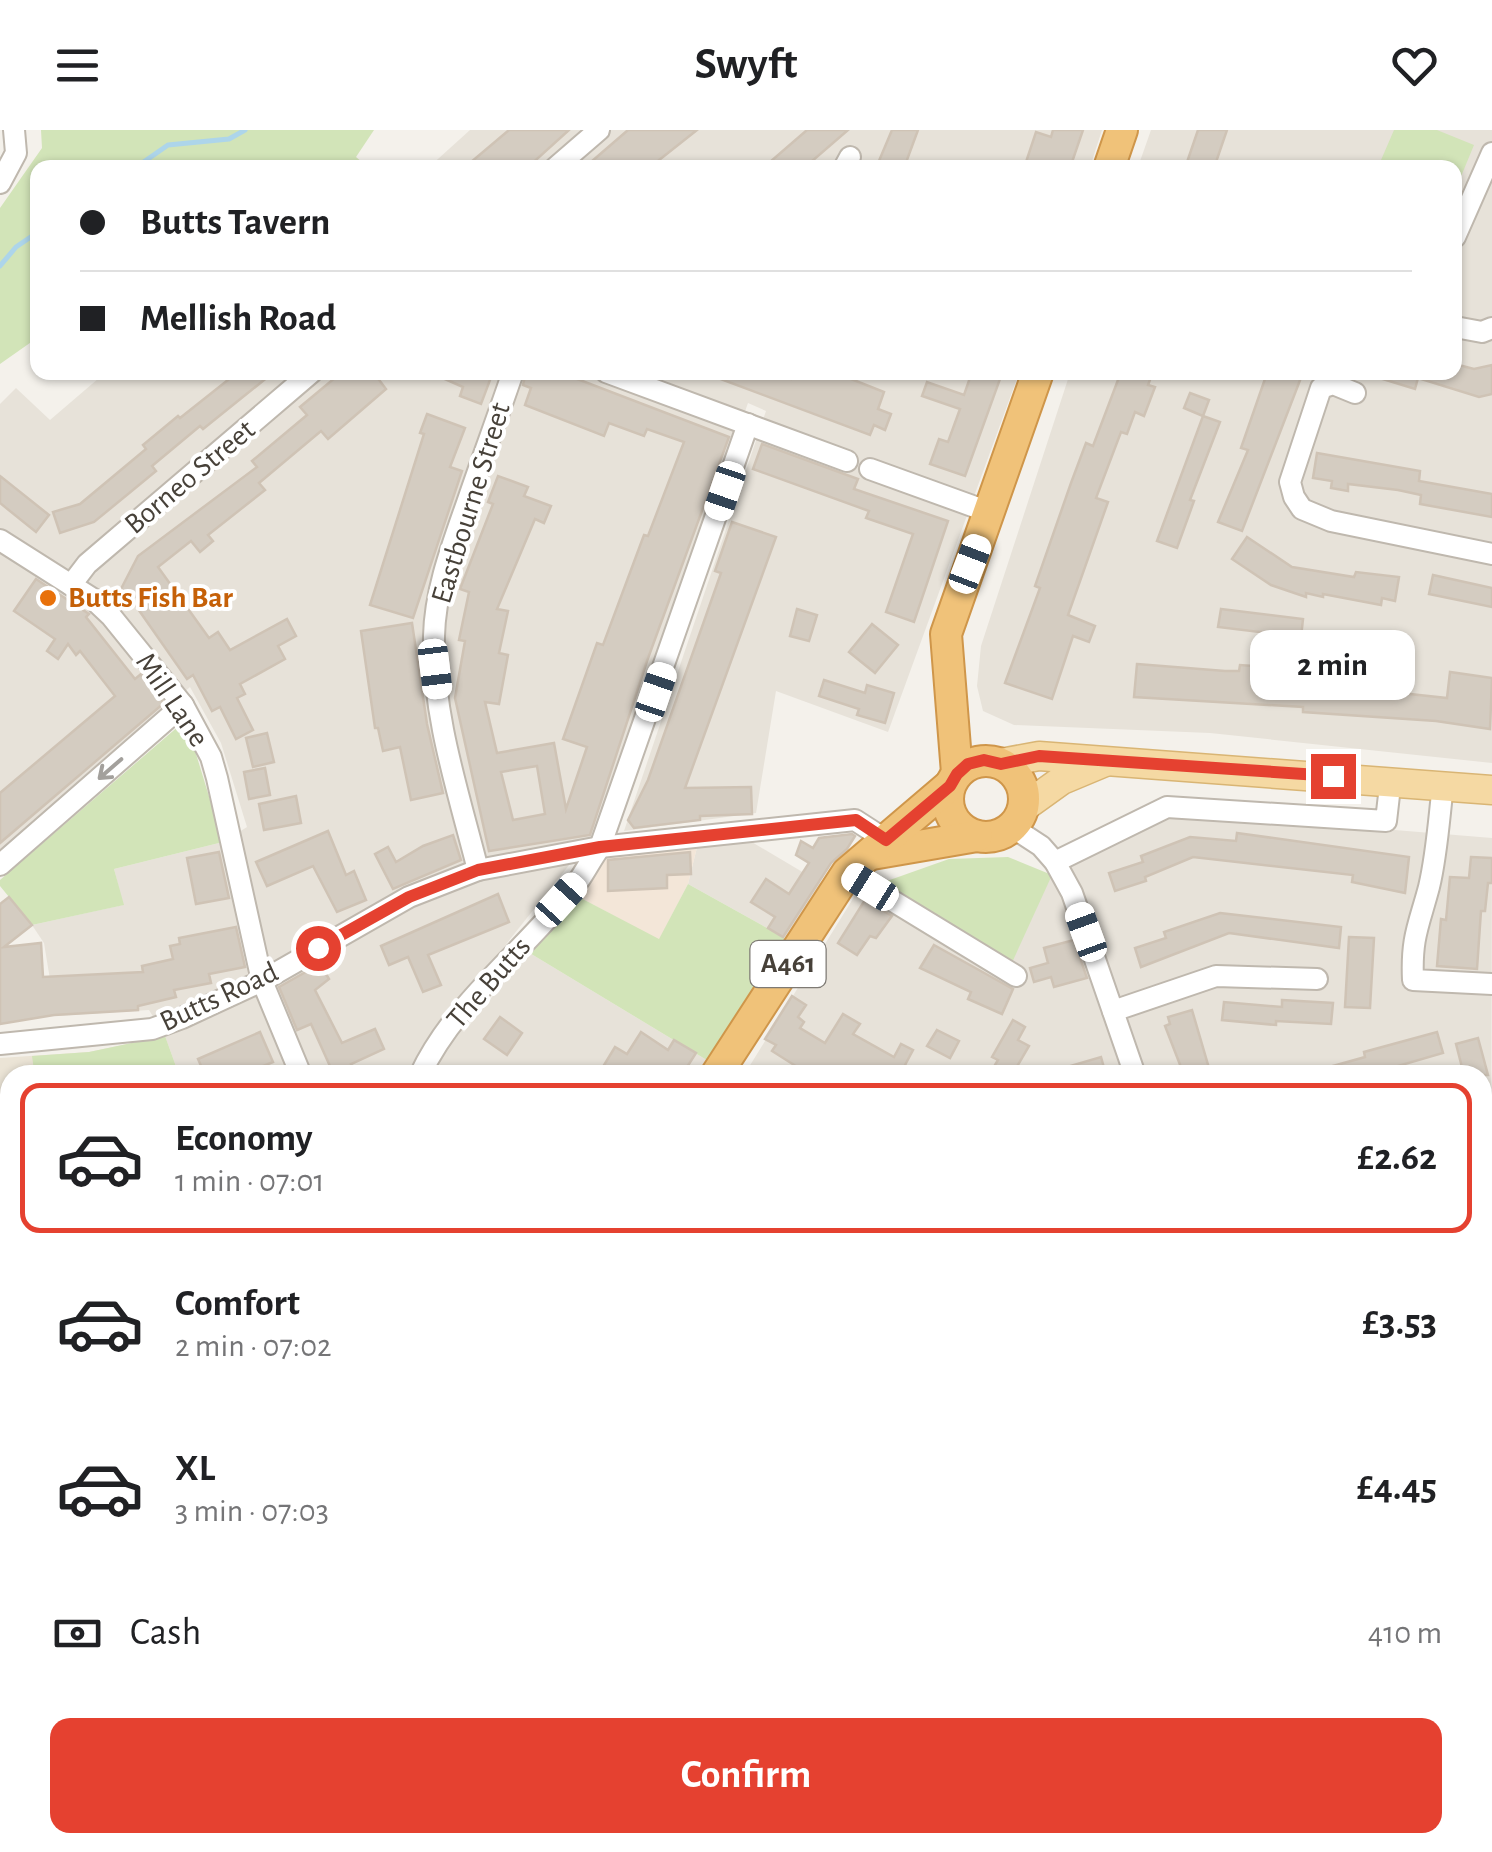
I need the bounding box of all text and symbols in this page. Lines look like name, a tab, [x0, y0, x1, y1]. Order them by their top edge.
icon: menu	[50, 38, 105, 93]
icon: heart	[1387, 38, 1442, 93]
text: Swyft	[694, 42, 798, 87]
text: Butts Tavern	[140, 204, 330, 242]
text: Mellish Road	[140, 300, 336, 338]
street label: Eastbourne Street	[426, 399, 516, 607]
street label: Borneo Street	[119, 414, 261, 540]
car	[701, 458, 749, 524]
car	[945, 531, 995, 597]
place label: Butts Fish Bar	[68, 583, 234, 613]
marker: Butts Fish Bar	[37, 587, 59, 609]
callout: 2 min	[1250, 631, 1416, 701]
car	[416, 637, 454, 701]
street label: Mill Lane	[130, 648, 214, 752]
text: 2 min	[1297, 649, 1368, 681]
car	[632, 659, 680, 725]
route end	[1311, 754, 1356, 799]
one-way arrow	[98, 758, 123, 781]
car	[837, 858, 903, 916]
car	[530, 868, 592, 932]
car	[1062, 899, 1110, 965]
route start	[296, 926, 341, 971]
street label: The Butts	[441, 931, 537, 1035]
road number: A461	[750, 941, 826, 987]
street label: Butts Road	[155, 957, 283, 1037]
icon: car	[55, 1113, 145, 1203]
text: Economy	[175, 1120, 313, 1158]
text: £2.62	[1357, 1139, 1437, 1177]
text: 1 min · 07:01	[175, 1165, 325, 1197]
icon: car	[55, 1278, 145, 1368]
text: Comfort	[175, 1285, 300, 1323]
text: £3.53	[1362, 1304, 1437, 1342]
text: 2 min · 07:02	[175, 1330, 332, 1362]
icon: car	[55, 1443, 145, 1533]
text: XL	[175, 1450, 215, 1488]
text: £4.45	[1357, 1469, 1437, 1507]
text: 3 min · 07:03	[175, 1495, 329, 1527]
icon: cash	[50, 1606, 105, 1661]
text: Cash	[130, 1614, 201, 1652]
text: 410 m	[1368, 1617, 1442, 1649]
button: Confirm	[50, 1718, 1442, 1833]

